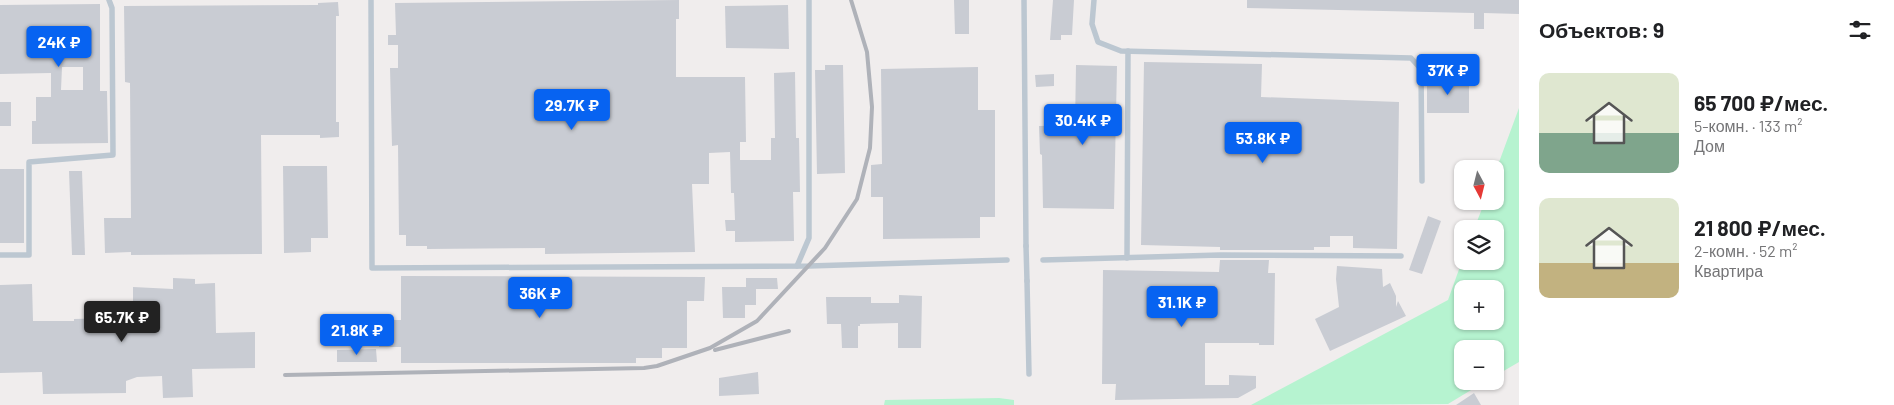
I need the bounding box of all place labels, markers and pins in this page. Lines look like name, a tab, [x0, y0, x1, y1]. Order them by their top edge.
pin: 24K ₽	[24, 26, 94, 68]
pin: 37K ₽	[1413, 54, 1483, 96]
pin: 29.7K ₽	[526, 88, 618, 131]
pin: 30.4K ₽	[1037, 104, 1129, 146]
pin: 53.8K ₽	[1217, 121, 1309, 164]
pin: 36K ₽	[505, 276, 575, 319]
pin: 31.1K ₽	[1136, 286, 1228, 328]
pin: 65.7K ₽	[76, 300, 168, 343]
pin: 21.8K ₽	[311, 314, 403, 356]

